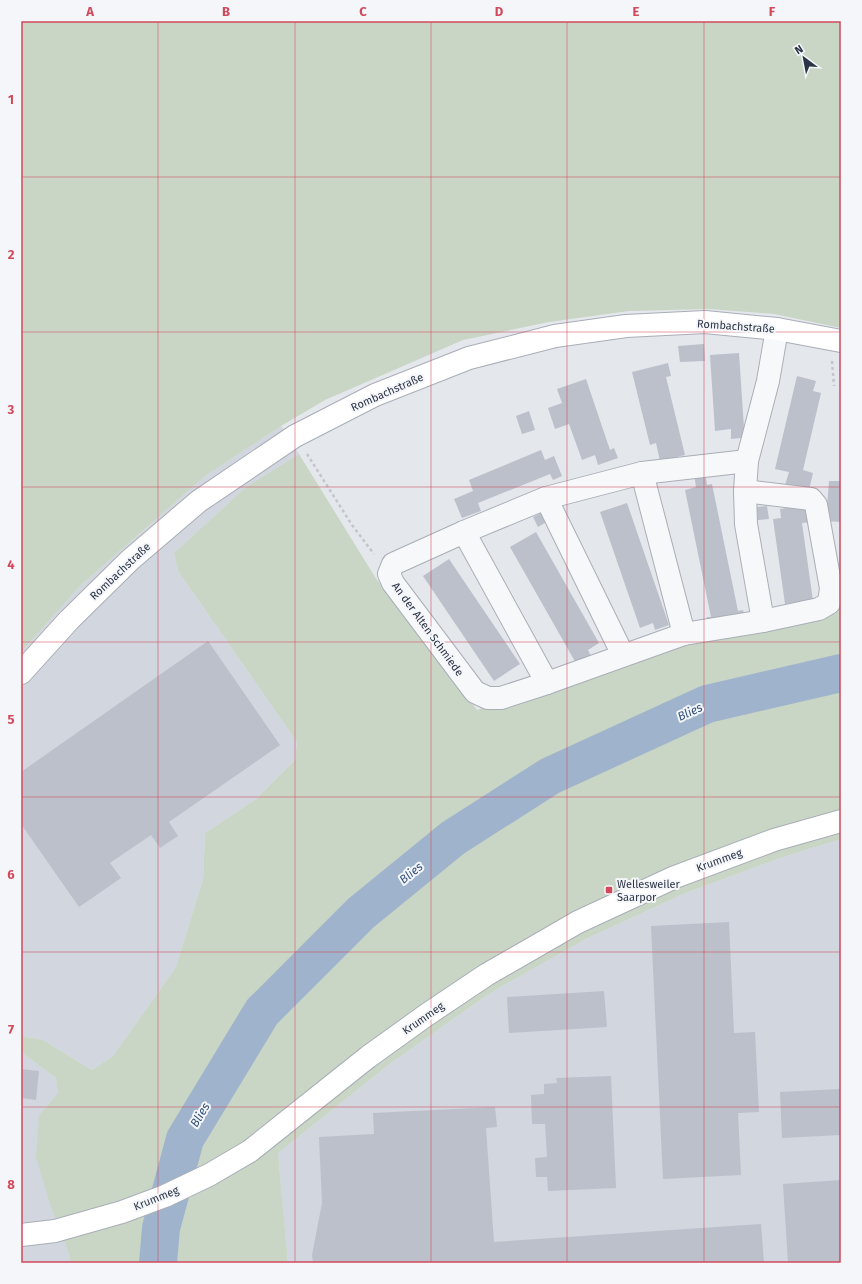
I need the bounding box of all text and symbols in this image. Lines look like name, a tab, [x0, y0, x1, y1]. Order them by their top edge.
text: A	[85, 4, 94, 19]
text: B	[222, 4, 230, 19]
text: C	[359, 4, 367, 19]
text: D	[495, 4, 504, 19]
text: E	[633, 4, 640, 19]
text: F	[769, 4, 776, 19]
north arrow	[784, 38, 824, 78]
text: N	[792, 42, 806, 57]
text: 1	[8, 92, 14, 107]
text: 2	[8, 247, 15, 262]
street label: Rombachstraße	[697, 317, 775, 336]
street label: Rombachstraße	[349, 371, 425, 414]
text: 3	[7, 402, 15, 417]
street label: Rombachstraße	[87, 540, 153, 603]
text: 4	[7, 557, 15, 572]
street label: An der Alten Schmiede	[389, 580, 466, 679]
water label: Blies	[675, 700, 705, 724]
text: 5	[8, 712, 15, 727]
street label: Krummeg	[695, 846, 744, 875]
water label: Blies	[397, 859, 426, 887]
text: 6	[7, 867, 15, 882]
place label: Wellesweiler Saarpor	[617, 878, 681, 904]
marker: Wellesweiler Saarpor	[604, 885, 614, 895]
street label: Krummeg	[400, 999, 447, 1037]
text: 7	[8, 1022, 14, 1037]
water label: Blies	[187, 1100, 213, 1130]
text: 8	[7, 1177, 15, 1192]
street label: Krummeg	[132, 1183, 181, 1213]

